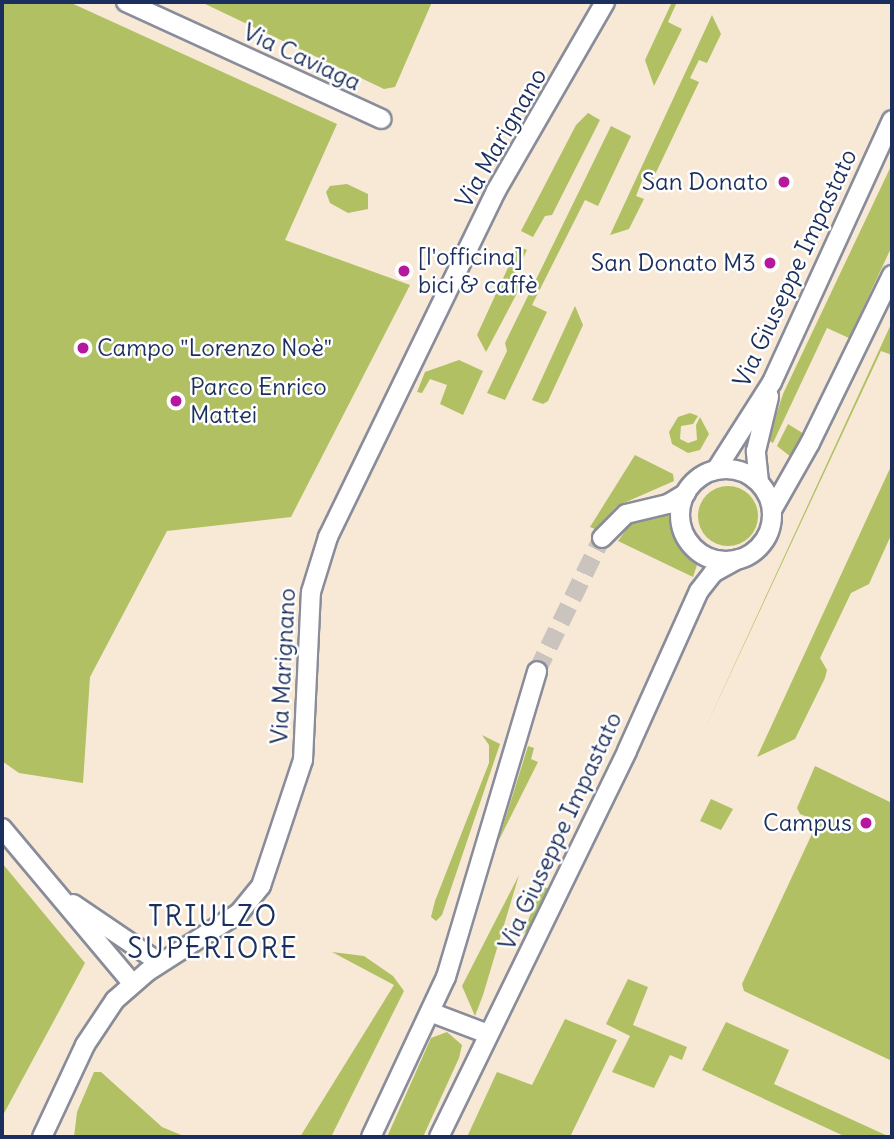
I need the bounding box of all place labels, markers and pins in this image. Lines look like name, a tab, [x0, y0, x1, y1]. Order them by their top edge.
place label: San Donato	[642, 168, 768, 196]
marker: San Donato	[774, 172, 794, 192]
place label: [l'officina] bici & caffè	[418, 243, 538, 299]
place label: San Donato M3	[591, 249, 756, 277]
marker: San Donato M3	[762, 255, 778, 271]
marker: [l'officina] bici & caffè	[396, 263, 412, 279]
place label: Campo "Lorenzo Noè"	[97, 334, 332, 362]
marker: Campo "Lorenzo Noè"	[75, 340, 91, 356]
place label: Parco Enrico Mattei	[190, 373, 327, 429]
marker: Parco Enrico Mattei	[168, 393, 184, 409]
place label: Campus	[763, 809, 852, 837]
marker: Campus	[858, 815, 874, 831]

